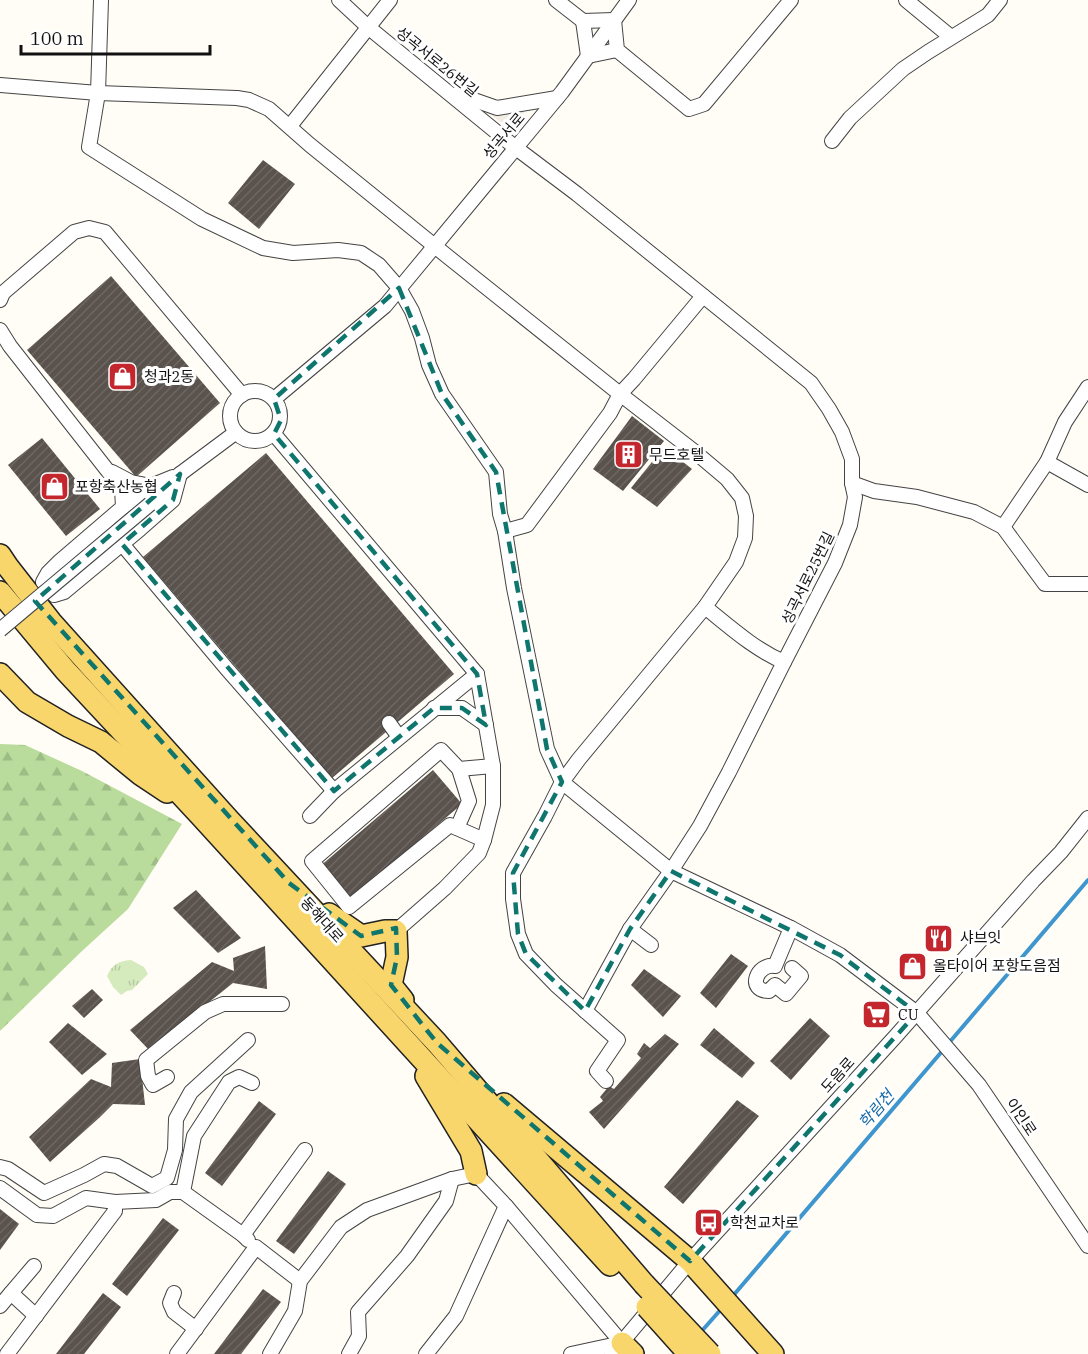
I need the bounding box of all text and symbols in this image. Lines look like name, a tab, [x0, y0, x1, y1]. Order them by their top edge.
scale bar	[21, 18, 210, 56]
street label: 성곡서로26번길	[392, 23, 482, 101]
text: 100 m	[30, 27, 84, 50]
street label: 성곡서로	[479, 108, 529, 163]
shop icon: 청과2동	[107, 361, 139, 393]
place label: 청과2동	[144, 367, 194, 386]
building icon: 무드호텔	[612, 439, 644, 471]
place label: 무드호텔	[649, 445, 704, 464]
shop icon: 포항축산농협	[38, 471, 70, 503]
place label: 포항축산농협	[75, 477, 158, 496]
street label: 성곡서로25번길	[777, 528, 838, 627]
street label: 동해대로	[297, 893, 348, 947]
restaurant icon: 샤브잇	[923, 922, 955, 954]
place label: 샤브잇	[960, 928, 1001, 947]
shop icon: 올타이어 포항도음점	[896, 950, 928, 982]
place label: 올타이어 포항도음점	[933, 956, 1061, 975]
supermarket icon: CU	[861, 999, 893, 1031]
place label: CU	[898, 1005, 919, 1024]
street label: 도음로	[817, 1053, 859, 1096]
water label: 학림천	[854, 1084, 900, 1132]
street label: 이인로	[1002, 1094, 1041, 1139]
bus stop icon: 학천교차로	[693, 1207, 725, 1239]
place label: 학천교차로	[730, 1213, 799, 1232]

